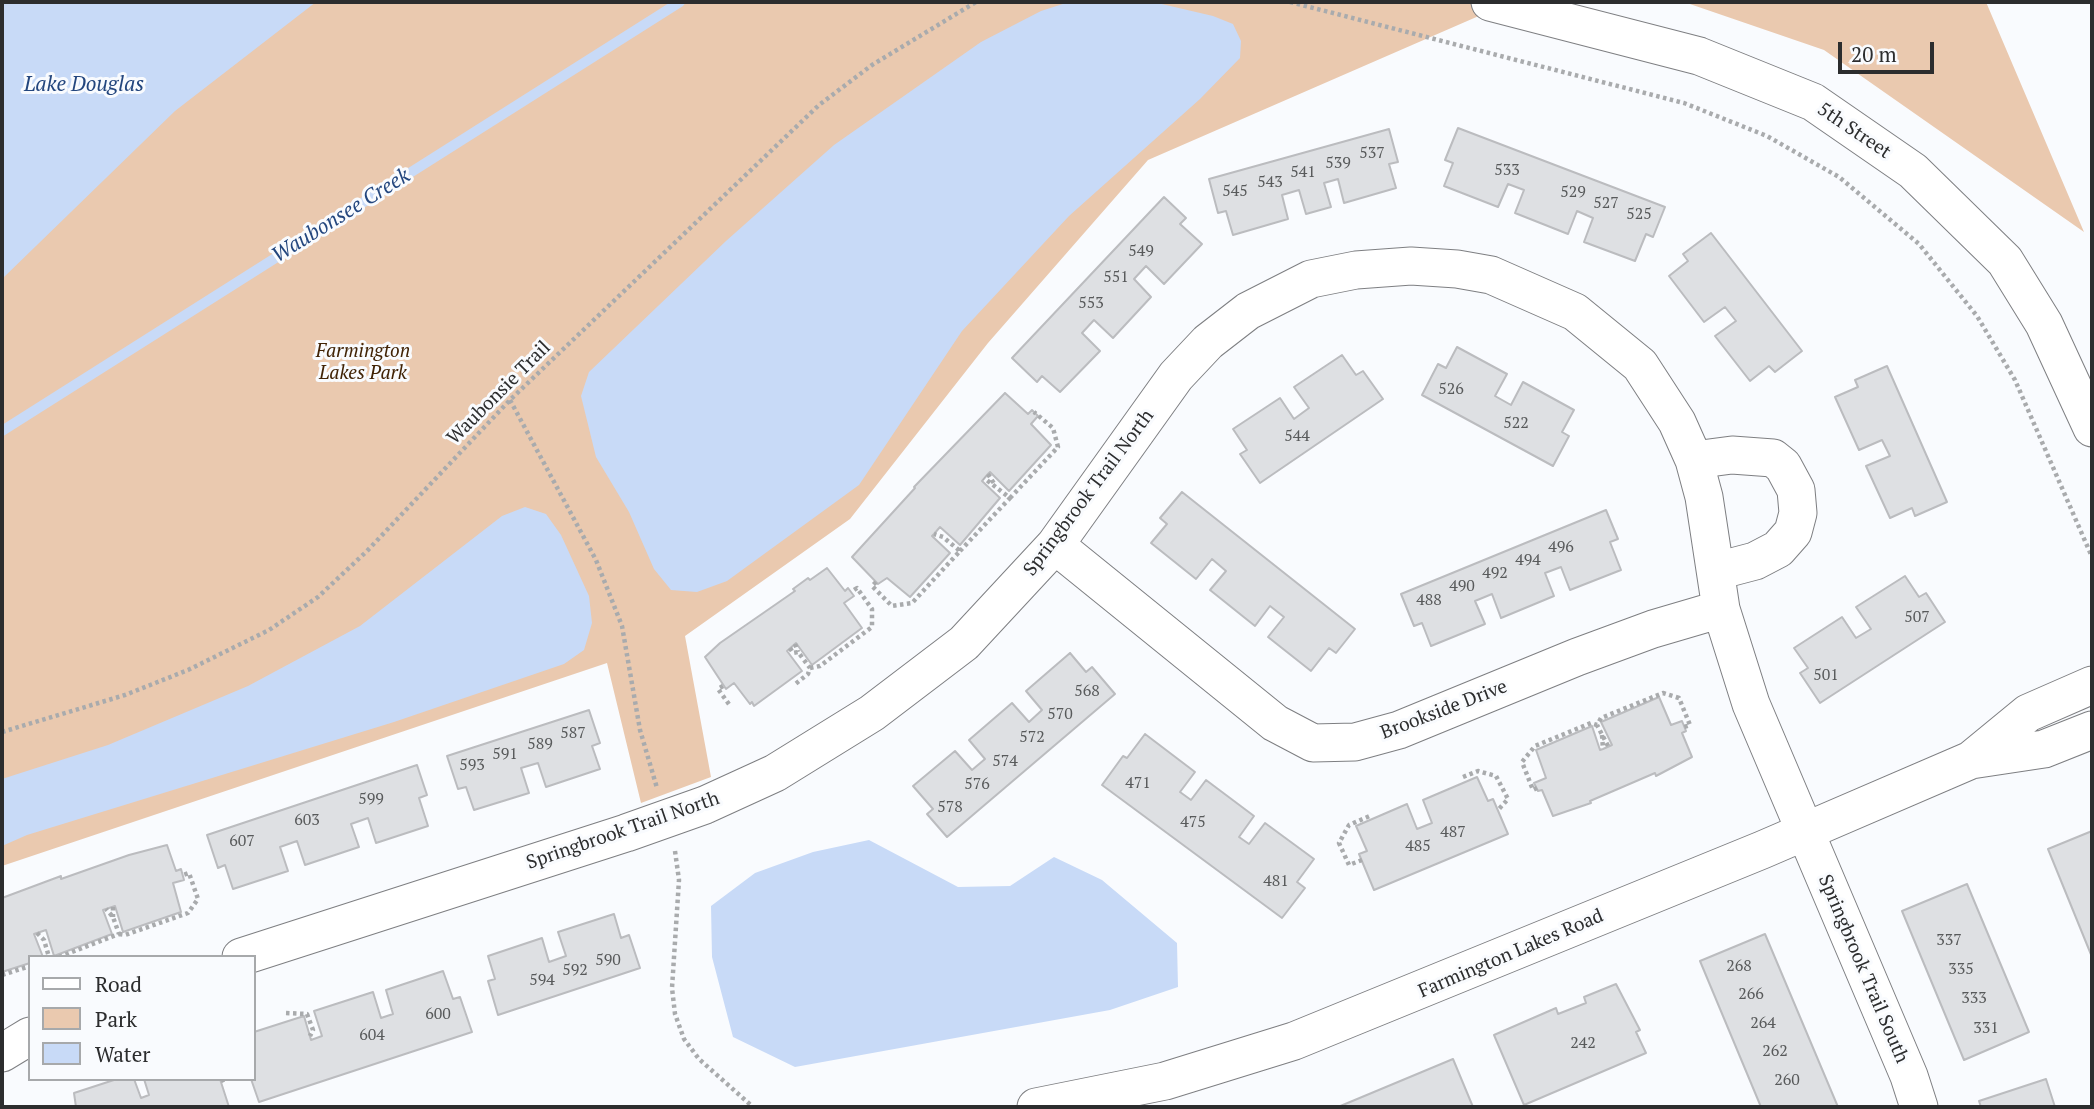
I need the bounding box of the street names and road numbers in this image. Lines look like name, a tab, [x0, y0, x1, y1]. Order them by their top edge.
street label: 5th Street	[1813, 98, 1895, 164]
street label: Waubonsie Trail	[443, 337, 555, 449]
street label: Springbrook Trail North	[1019, 405, 1159, 581]
street label: Brookside Drive	[1377, 675, 1511, 745]
street label: Springbrook Trail North	[524, 787, 722, 875]
street label: Springbrook Trail South	[1813, 871, 1913, 1067]
street label: Farmington Lakes Road	[1415, 905, 1607, 1003]

